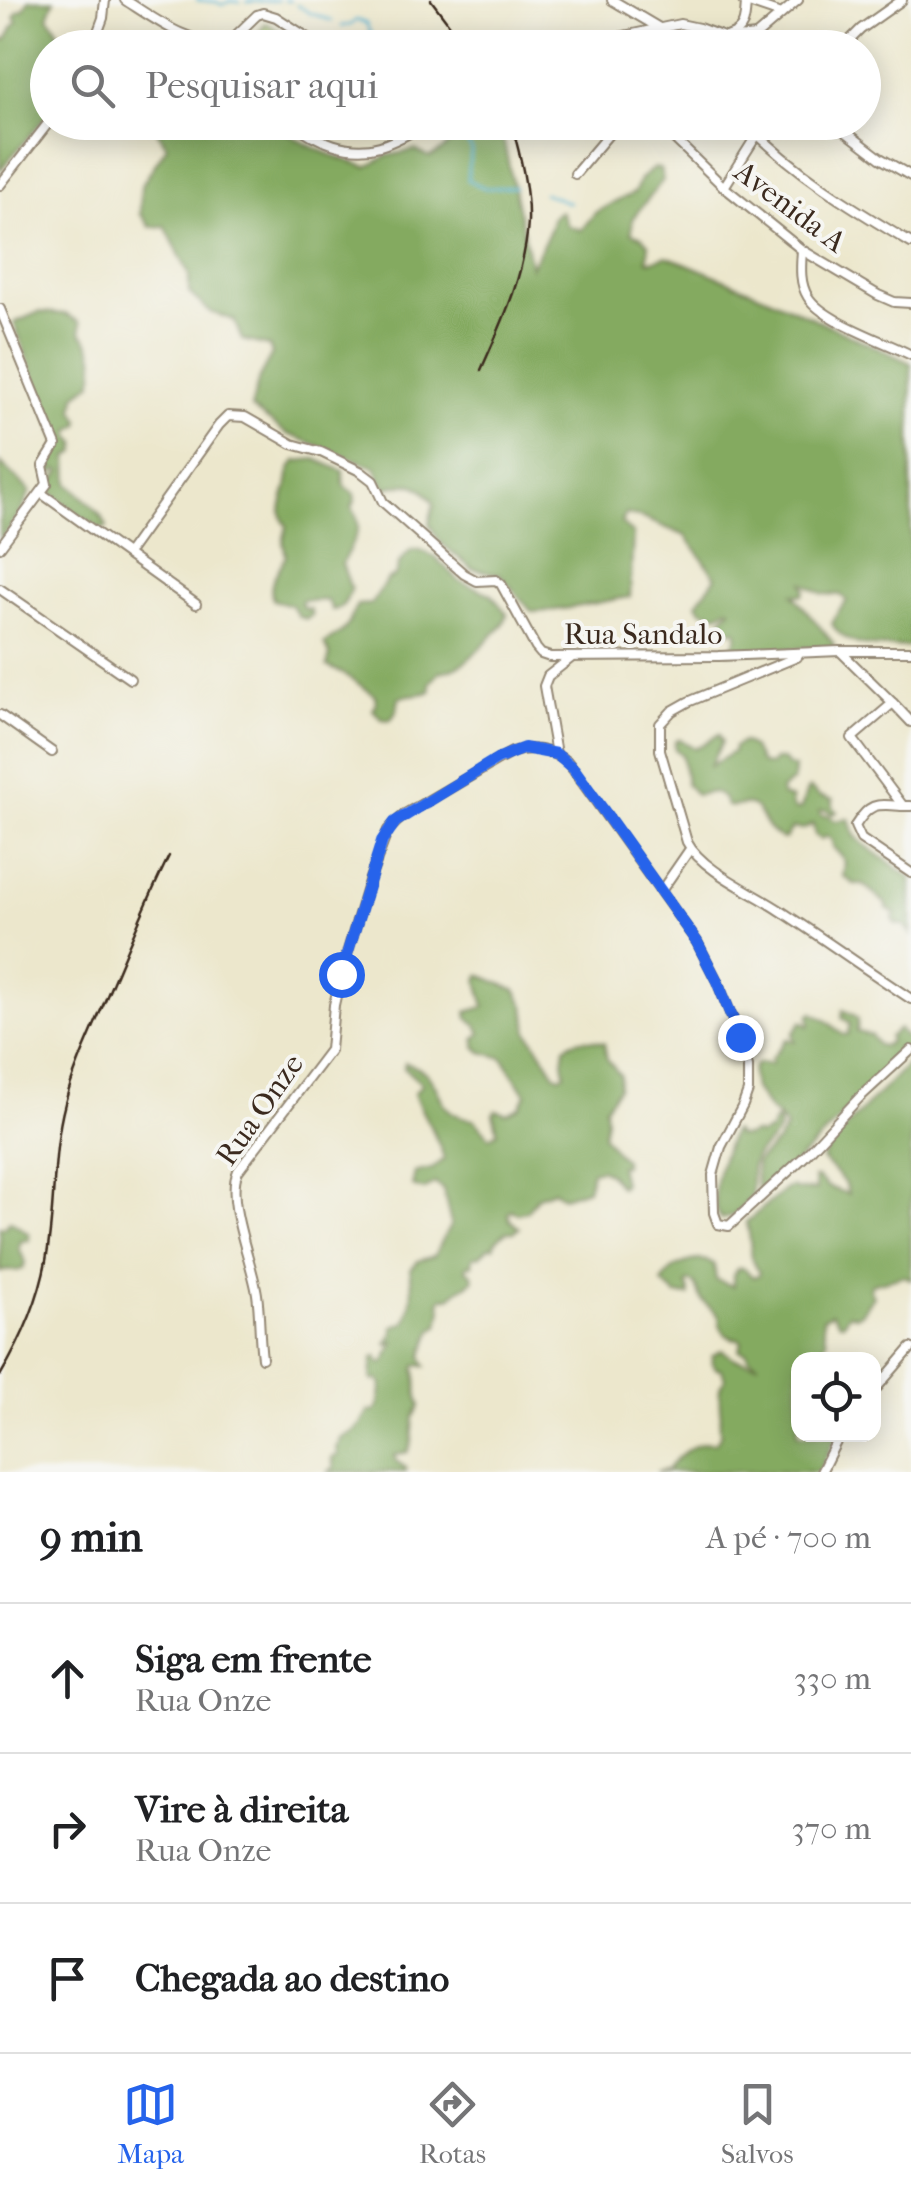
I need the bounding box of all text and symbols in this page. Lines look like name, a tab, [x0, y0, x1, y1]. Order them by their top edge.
search box	[30, 30, 881, 140]
icon: search	[65, 58, 120, 113]
text: Pesquisar aqui	[145, 63, 378, 108]
street label: Avenida A	[727, 153, 853, 260]
street label: Rua Sandalo	[564, 617, 722, 652]
route start	[319, 952, 365, 998]
route end	[718, 1015, 764, 1061]
street label: Rua Onze	[209, 1047, 311, 1172]
map controls	[791, 1352, 881, 1442]
button: locate	[791, 1352, 881, 1442]
text: 9 min	[40, 1513, 143, 1562]
text: A pé · 700 m	[706, 1519, 871, 1556]
text: Siga em frente	[135, 1637, 372, 1682]
icon: ahead	[40, 1651, 95, 1706]
text: 330 m	[794, 1660, 871, 1697]
text: Rua Onze	[135, 1682, 271, 1719]
text: Vire à direita	[135, 1787, 348, 1832]
icon: right	[40, 1801, 95, 1856]
text: 370 m	[791, 1810, 871, 1847]
text: Rua Onze	[135, 1832, 271, 1869]
icon: arrive	[40, 1951, 95, 2006]
text: Chegada ao destino	[135, 1956, 449, 2001]
tab: Mapa	[117, 2077, 184, 2170]
tab: Rotas	[419, 2077, 486, 2170]
tab: Salvos	[721, 2077, 794, 2170]

